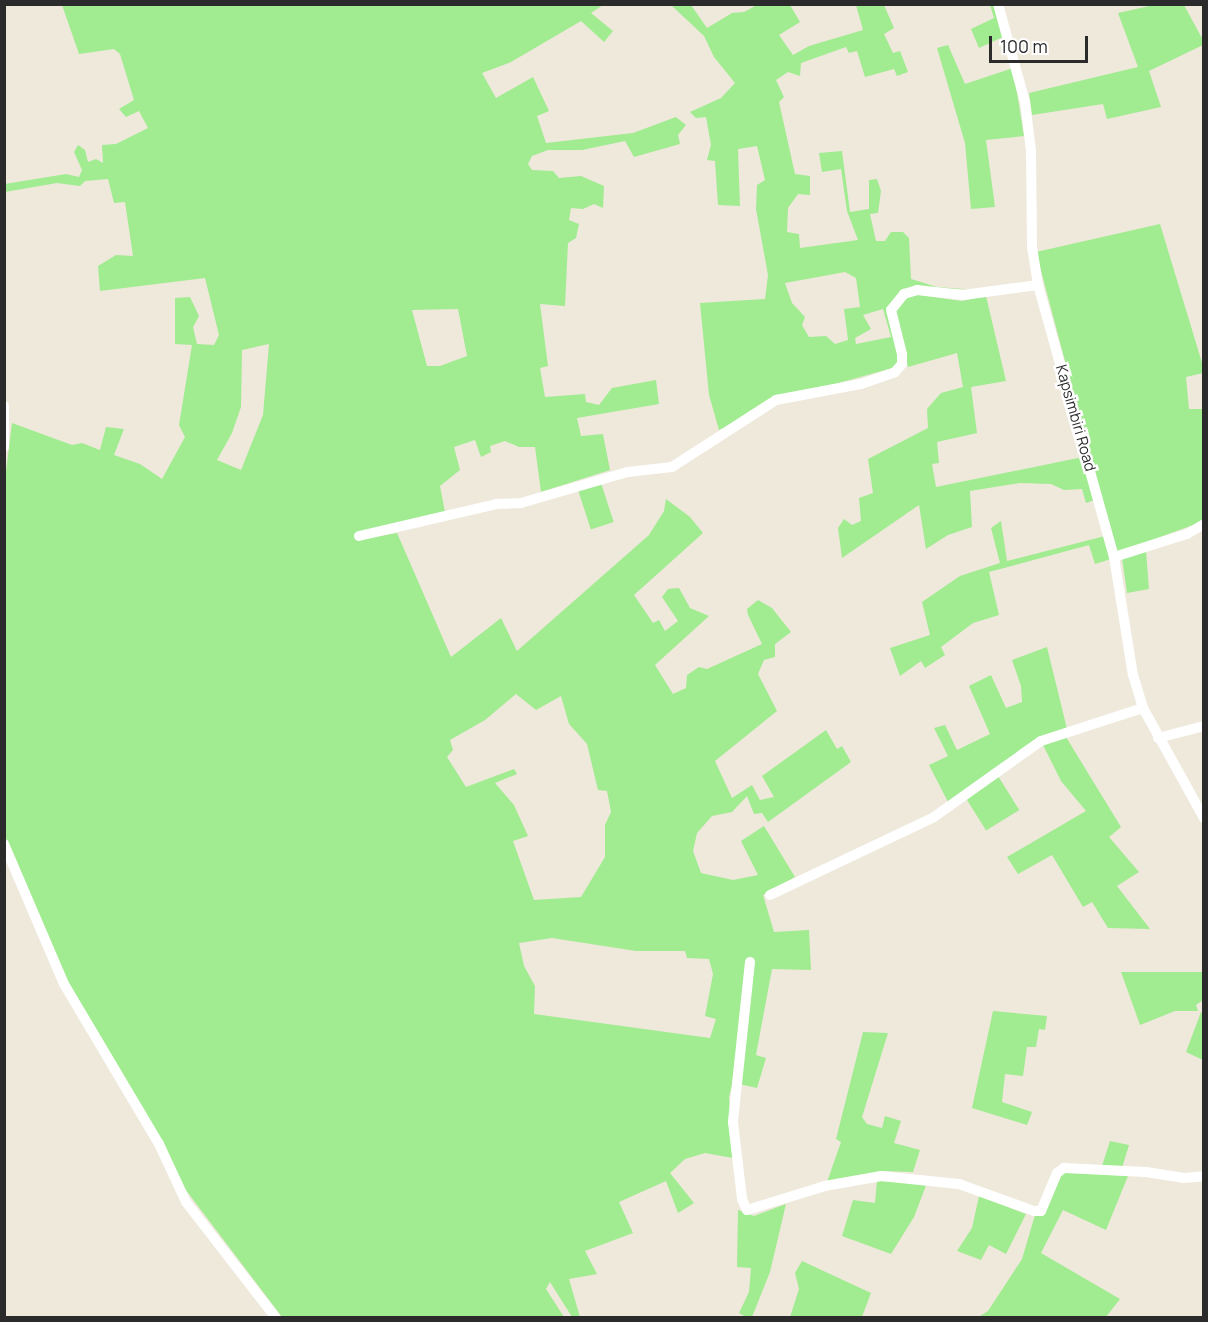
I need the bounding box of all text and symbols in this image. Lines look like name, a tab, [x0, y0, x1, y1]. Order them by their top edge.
scale bar	[992, 24, 1091, 62]
text: 100 m	[1000, 34, 1048, 58]
street label: Kapsimbiri Road	[1052, 363, 1100, 473]

